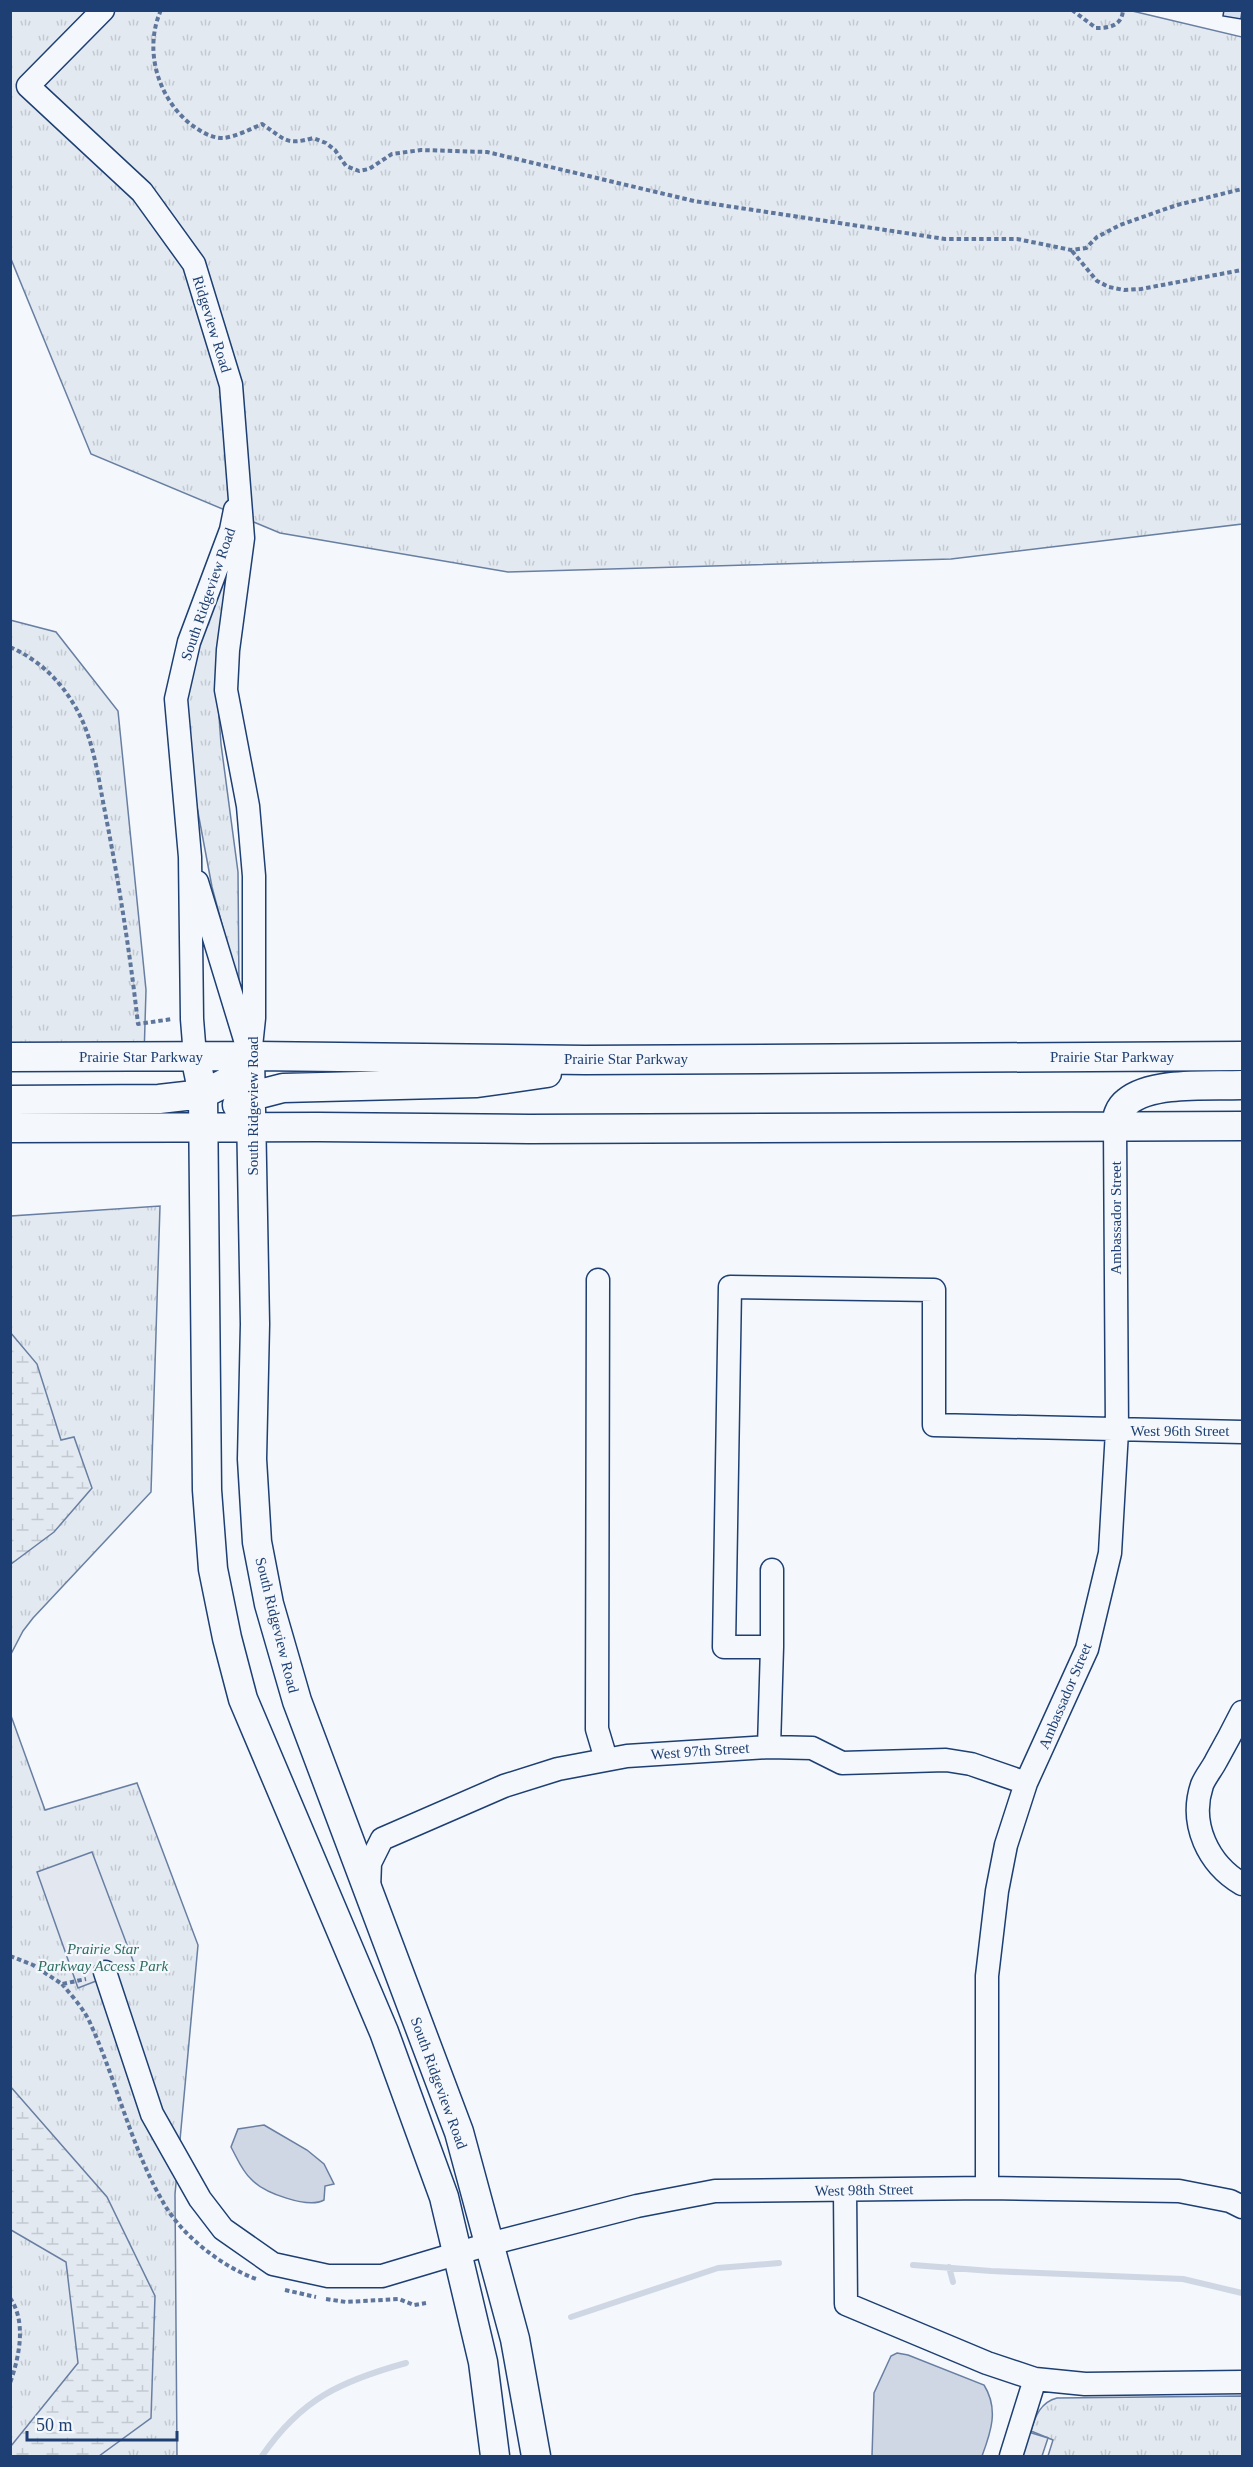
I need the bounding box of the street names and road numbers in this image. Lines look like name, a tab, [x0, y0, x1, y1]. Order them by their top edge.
street label: Ridgeview Road	[190, 274, 234, 375]
street label: South Ridgeview Road	[178, 525, 238, 662]
street label: South Ridgeview Road	[245, 1036, 261, 1176]
street label: Prairie Star Parkway	[79, 1049, 204, 1065]
street label: Prairie Star Parkway	[1050, 1049, 1175, 1065]
street label: Prairie Star Parkway	[564, 1051, 689, 1067]
street label: Ambassador Street	[1108, 1160, 1124, 1275]
street label: West 96th Street	[1131, 1423, 1230, 1439]
street label: South Ridgeview Road	[252, 1556, 302, 1695]
street label: Ambassador Street	[1035, 1640, 1095, 1751]
street label: West 97th Street	[650, 1740, 751, 1762]
street label: South Ridgeview Road	[408, 2015, 470, 2152]
street label: West 98th Street	[814, 2181, 914, 2199]

